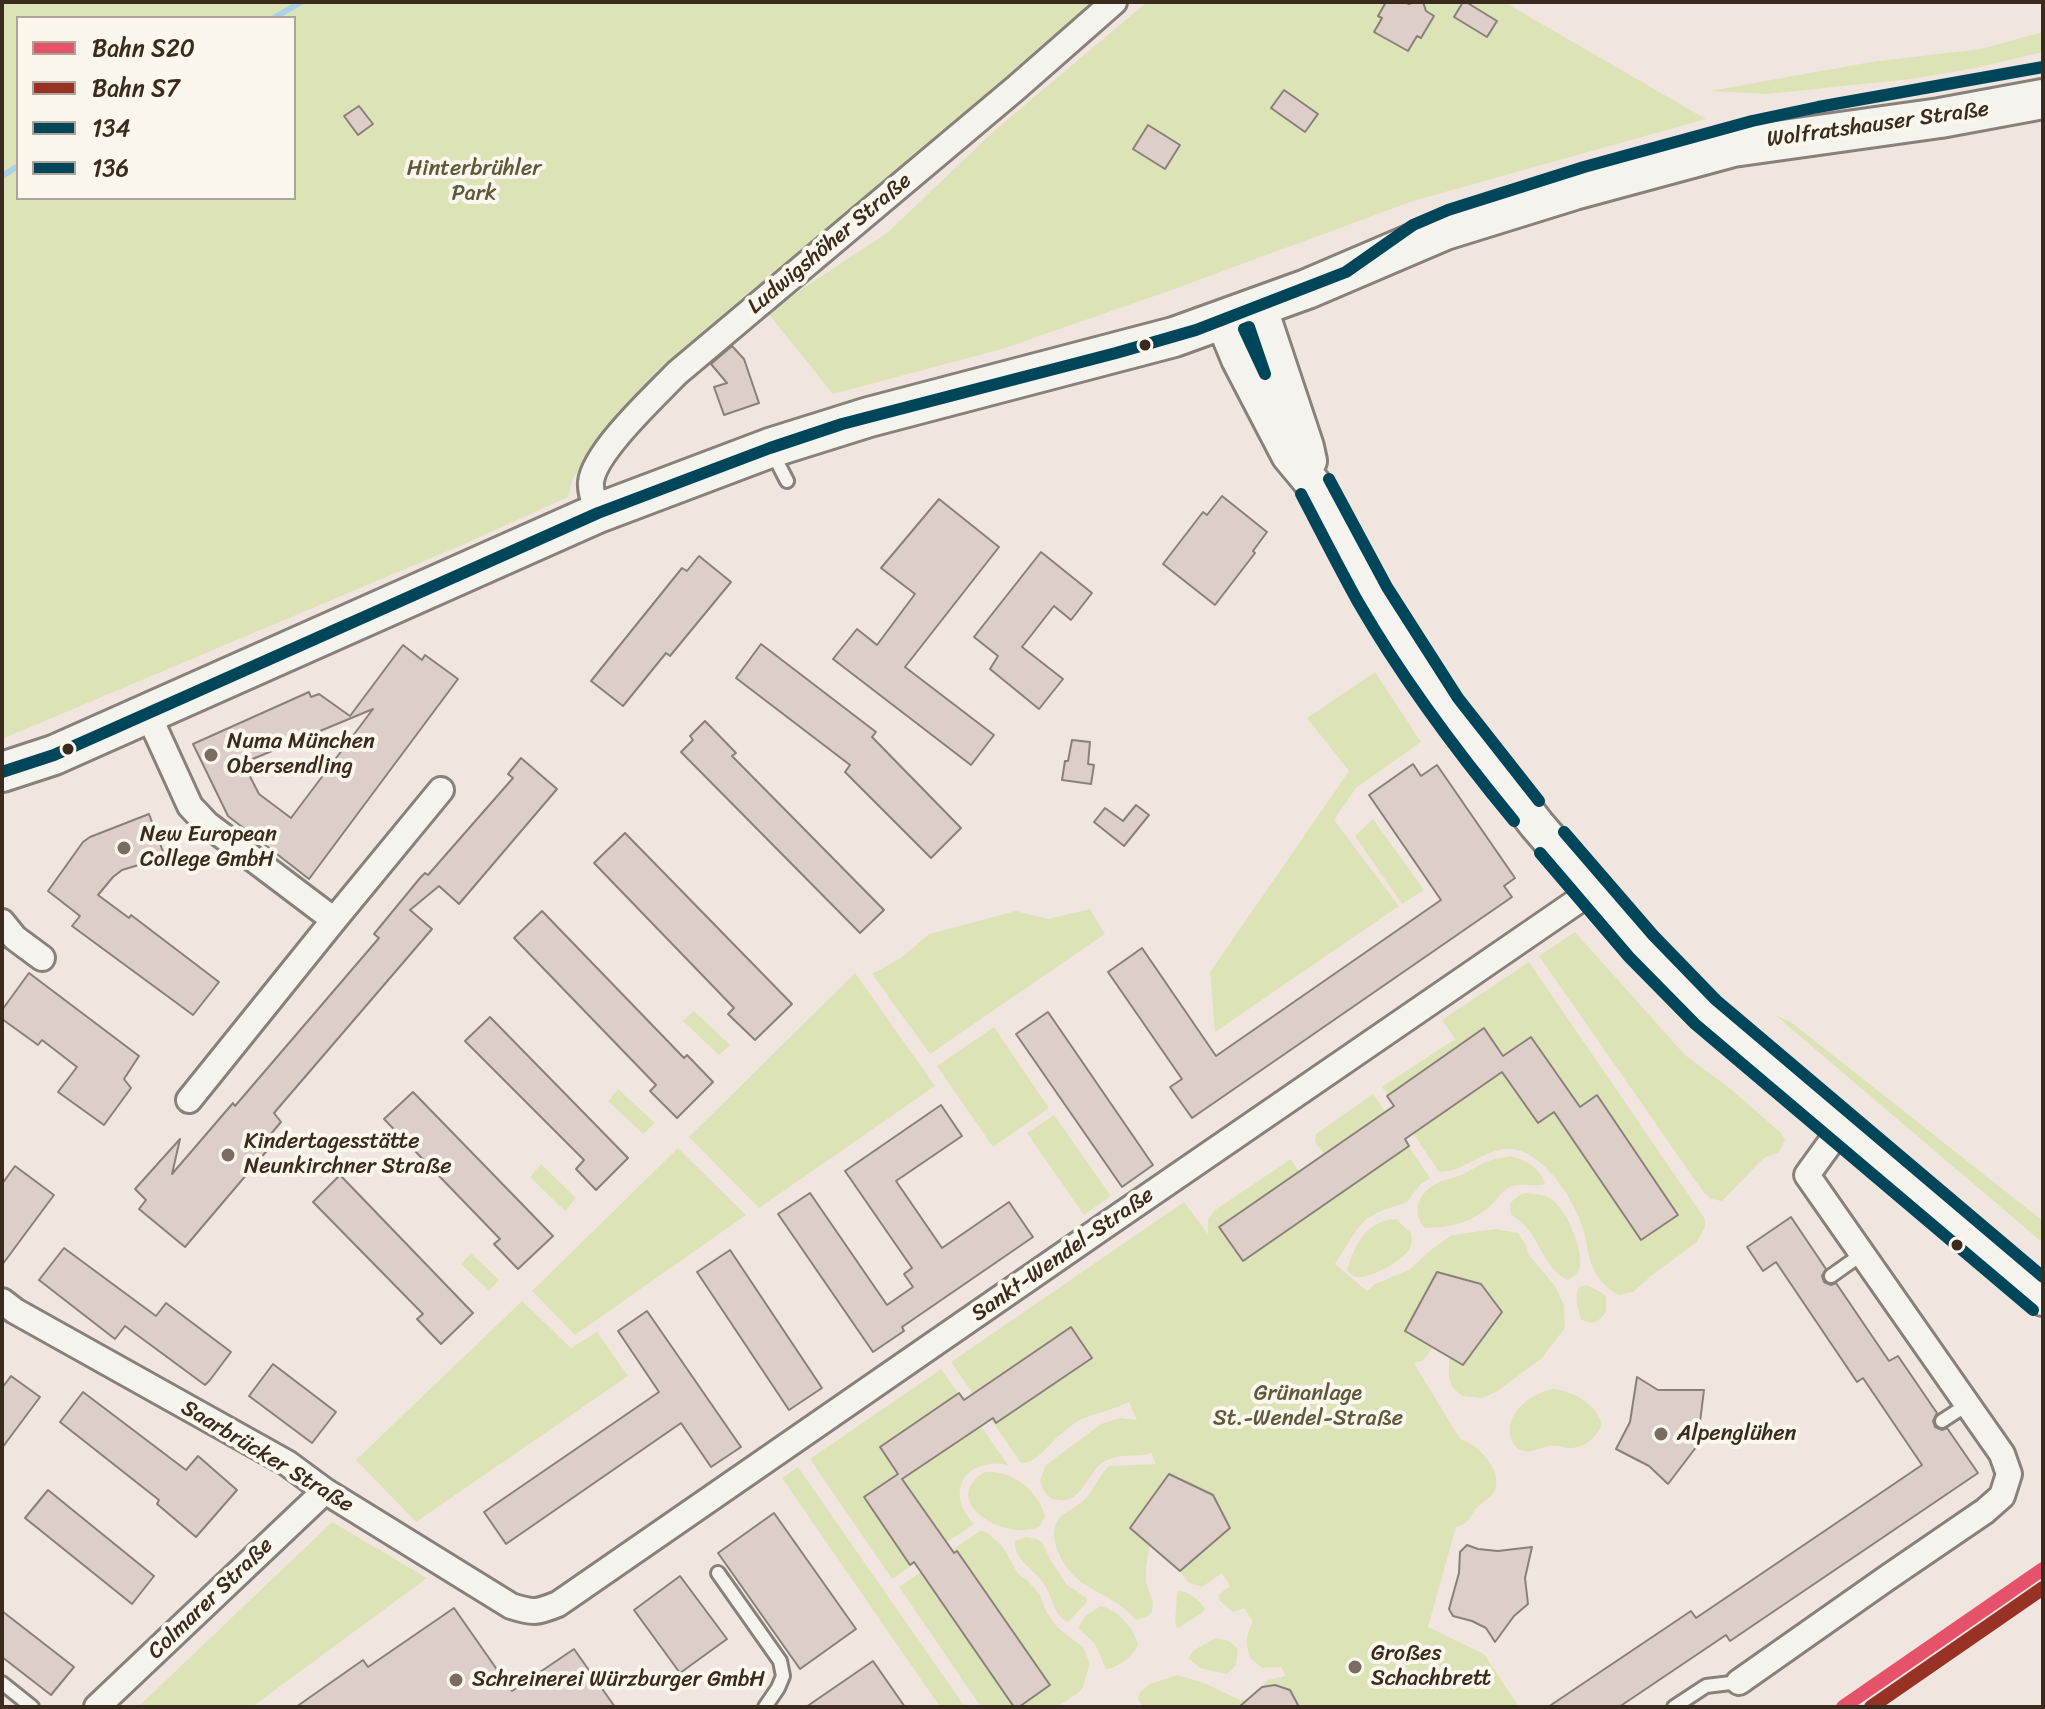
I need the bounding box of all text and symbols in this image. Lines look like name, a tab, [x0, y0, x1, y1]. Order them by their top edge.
legend	[16, 16, 296, 200]
text: Bahn S20	[92, 27, 195, 69]
text: Bahn S7	[92, 67, 180, 109]
street label: Wolfratshauser Straße	[1765, 96, 1991, 154]
text: 134	[92, 107, 130, 149]
text: 136	[92, 147, 129, 189]
park label: Hinterbrühler Park	[407, 156, 541, 208]
street label: Ludwigshöher Straße	[743, 168, 917, 320]
unlabelled marker	[1137, 337, 1153, 353]
place label: Numa München Obersendling	[227, 729, 375, 780]
unlabelled marker	[60, 741, 76, 757]
marker: Numa München Obersendling	[202, 746, 220, 764]
place label: New European College GmbH	[140, 822, 277, 874]
marker: New European College GmbH	[115, 839, 133, 857]
place label: Kindertagesstätte Neunkirchner Straße	[244, 1129, 451, 1180]
marker: Kindertagesstätte Neunkirchner Straße	[219, 1146, 237, 1164]
street label: Sankt-Wendel-Straße	[967, 1182, 1159, 1328]
unlabelled marker	[1949, 1237, 1965, 1253]
park label: Grünanlage St.-Wendel-Straße	[1213, 1381, 1403, 1432]
street label: Saarbrücker Straße	[176, 1395, 358, 1519]
place label: Alpenglühen	[1677, 1421, 1796, 1447]
marker: Alpenglühen	[1652, 1425, 1670, 1443]
street label: Colmarer Straße	[143, 1533, 279, 1665]
place label: Großes Schachbrett	[1371, 1641, 1491, 1692]
marker: Großes Schachbrett	[1346, 1658, 1364, 1676]
place label: Schreinerei Würzburger GmbH	[472, 1667, 765, 1693]
marker: Schreinerei Würzburger GmbH	[447, 1671, 465, 1689]

